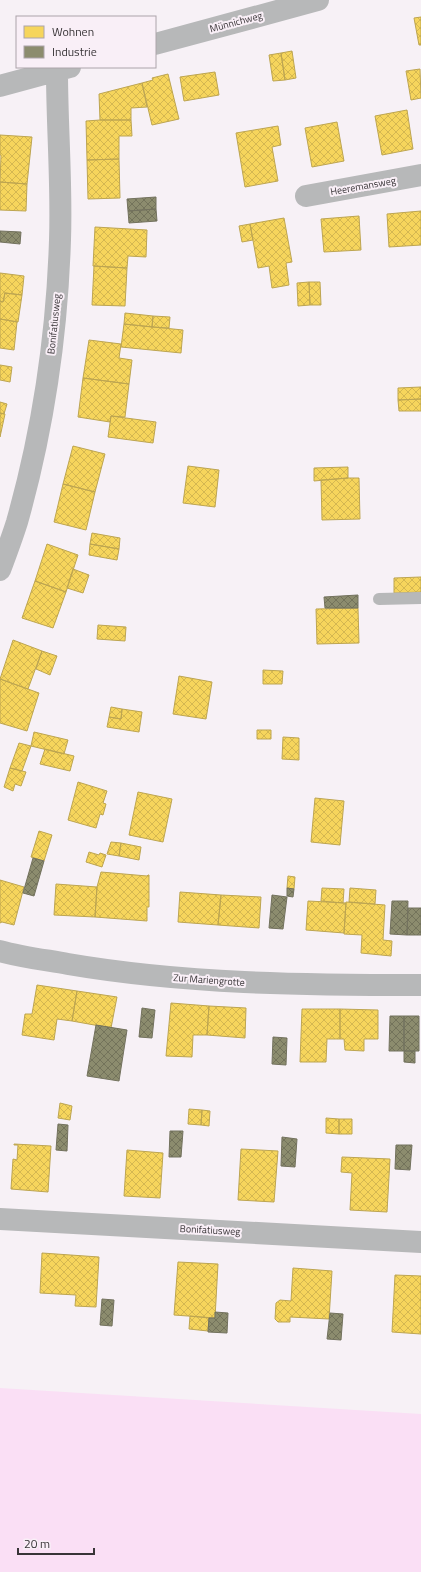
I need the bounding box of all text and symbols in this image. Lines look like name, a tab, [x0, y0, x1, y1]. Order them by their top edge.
street label: Münnichweg	[208, 8, 264, 36]
legend	[16, 16, 156, 68]
text: Wohnen	[52, 22, 94, 41]
text: Industrie	[52, 42, 97, 61]
street label: Heeremansweg	[329, 173, 397, 199]
street label: Bonifatiusweg	[43, 293, 65, 355]
street label: Zur Mariengrotte	[173, 970, 245, 990]
street label: Bonifatiusweg	[179, 1221, 241, 1239]
scale bar	[18, 1530, 94, 1556]
text: 20 m	[24, 1534, 50, 1553]

